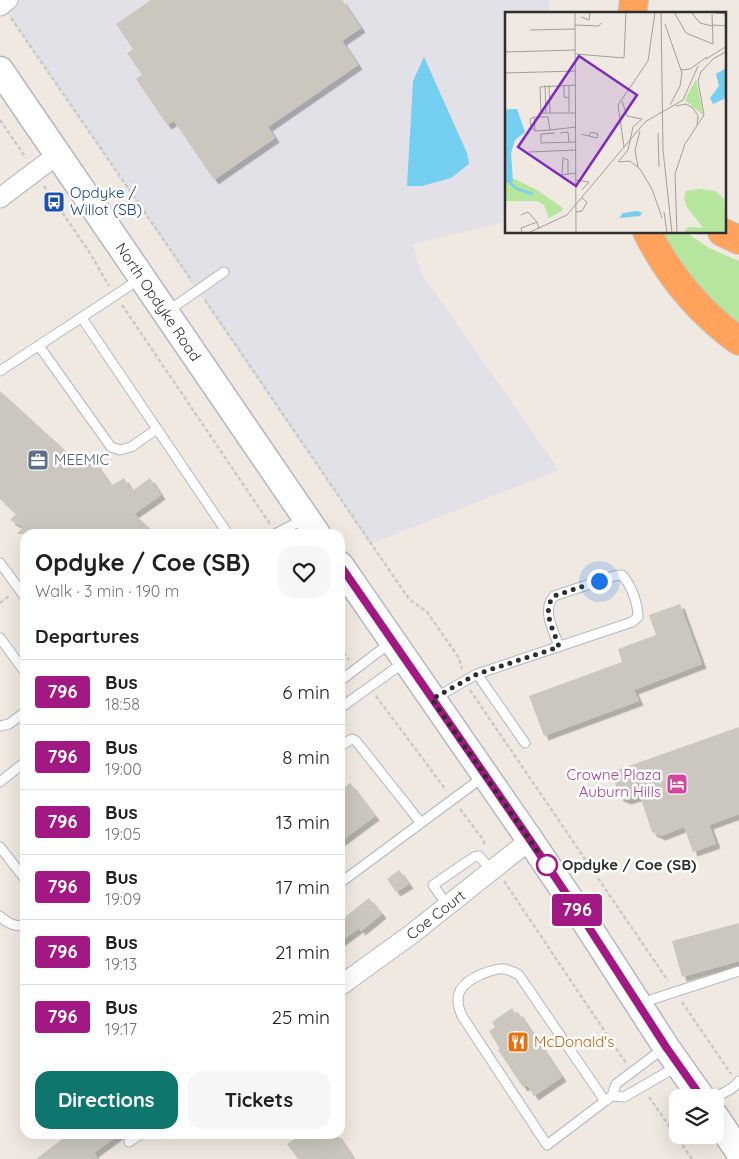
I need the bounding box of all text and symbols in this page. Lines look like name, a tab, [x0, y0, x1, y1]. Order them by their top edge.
inset map	[505, 12, 726, 234]
place label: Opdyke / Willot (SB)	[70, 183, 142, 219]
bus stop icon: Opdyke / Willot (SB)	[42, 190, 66, 214]
street label: North Opdyke Road	[112, 239, 205, 365]
office icon: MEEMIC	[26, 448, 50, 472]
place label: MEEMIC	[54, 450, 110, 469]
button: heart	[278, 546, 330, 598]
text: Opdyke / Coe (SB)	[35, 547, 250, 577]
your location	[587, 569, 612, 594]
text: Walk · 3 min · 190 m	[35, 581, 179, 601]
text: Departures	[35, 624, 139, 648]
text: Bus	[105, 670, 138, 694]
text: 796	[47, 680, 78, 703]
text: 6 min	[282, 680, 330, 704]
text: 18:58	[105, 694, 140, 714]
text: Bus	[105, 735, 138, 759]
text: 796	[47, 745, 78, 768]
text: 8 min	[282, 745, 330, 769]
text: 19:00	[105, 759, 142, 779]
place label: Crowne Plaza Auburn Hills	[566, 765, 661, 801]
hotel icon: Crowne Plaza Auburn Hills	[665, 772, 689, 796]
text: Bus	[105, 800, 138, 824]
text: 796	[47, 810, 78, 833]
text: 13 min	[275, 810, 330, 834]
text: 19:05	[105, 824, 141, 844]
marker: Opdyke / Coe (SB)	[536, 854, 558, 876]
place label: Opdyke / Coe (SB)	[562, 855, 696, 874]
text: Bus	[105, 865, 138, 889]
text: 796	[47, 875, 78, 898]
text: 17 min	[276, 875, 330, 899]
street label: Coe Court	[402, 886, 469, 944]
text: 19:09	[105, 889, 141, 909]
line badge: 796	[548, 894, 606, 926]
text: 796	[562, 898, 592, 921]
text: Bus	[105, 930, 138, 954]
text: 796	[47, 940, 78, 963]
text: 21 min	[275, 940, 330, 964]
text: 19:13	[105, 954, 137, 974]
text: Bus	[105, 995, 138, 1019]
text: 796	[47, 1005, 78, 1028]
text: 25 min	[272, 1005, 330, 1029]
text: 19:17	[105, 1019, 137, 1039]
restaurant icon: McDonald's	[506, 1030, 530, 1054]
place label: McDonald's	[534, 1032, 614, 1051]
button: Directions	[35, 1071, 178, 1129]
button: Tickets	[188, 1071, 330, 1129]
map controls	[669, 1089, 724, 1144]
button: layers	[669, 1089, 724, 1144]

